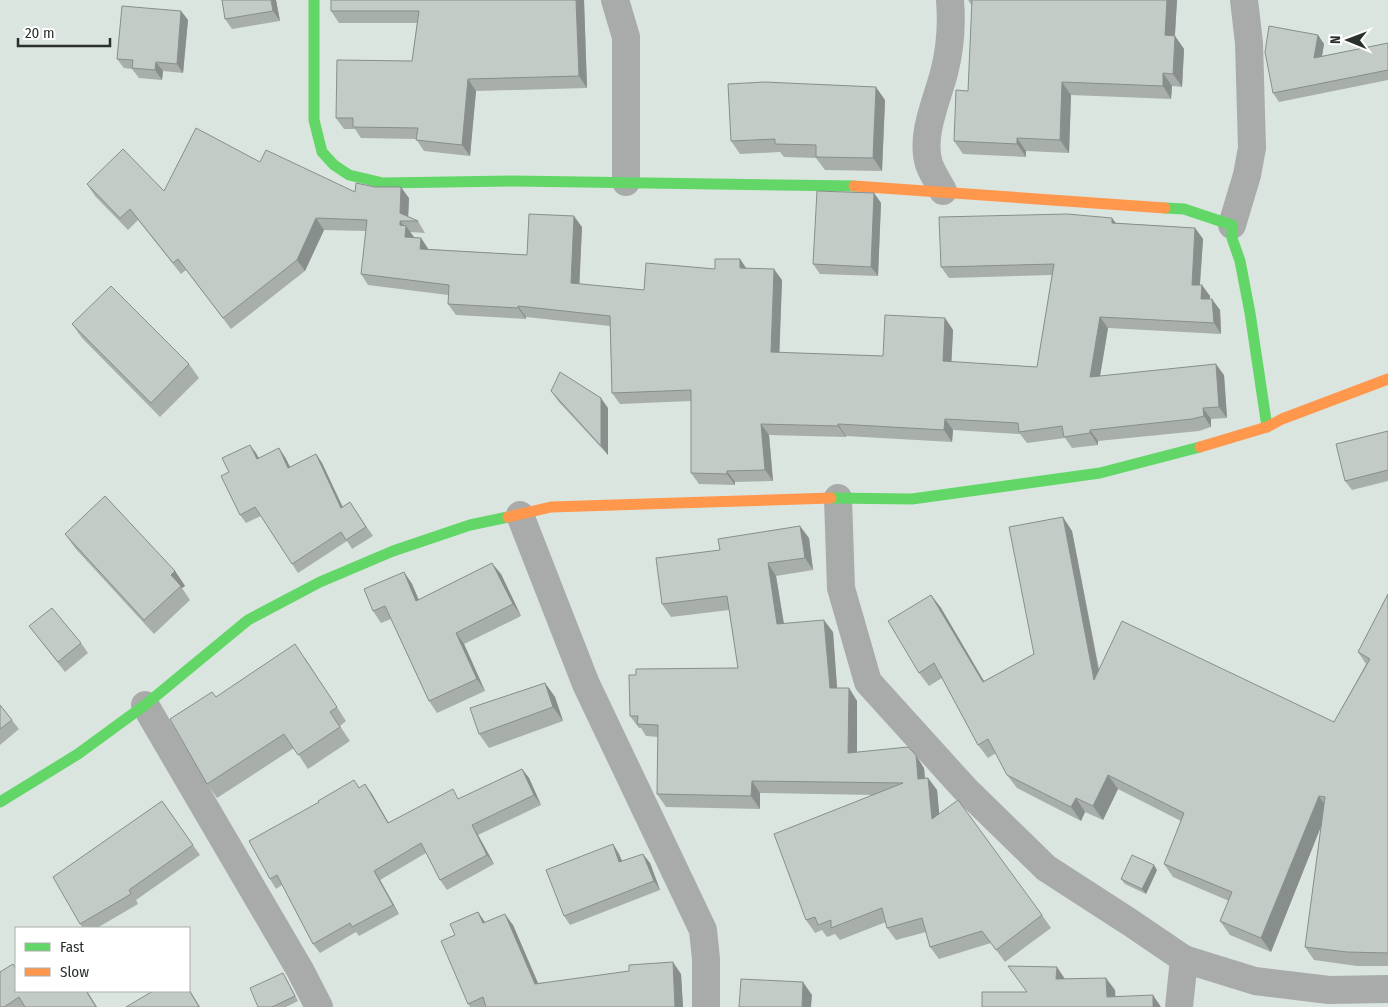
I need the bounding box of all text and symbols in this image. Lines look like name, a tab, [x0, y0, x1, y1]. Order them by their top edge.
scale bar	[18, 15, 110, 47]
north arrow	[1323, 15, 1373, 65]
text: 20 m	[25, 24, 55, 42]
text: N	[1327, 35, 1344, 44]
legend	[15, 927, 190, 992]
text: Fast	[60, 938, 84, 956]
text: Slow	[60, 963, 89, 981]

